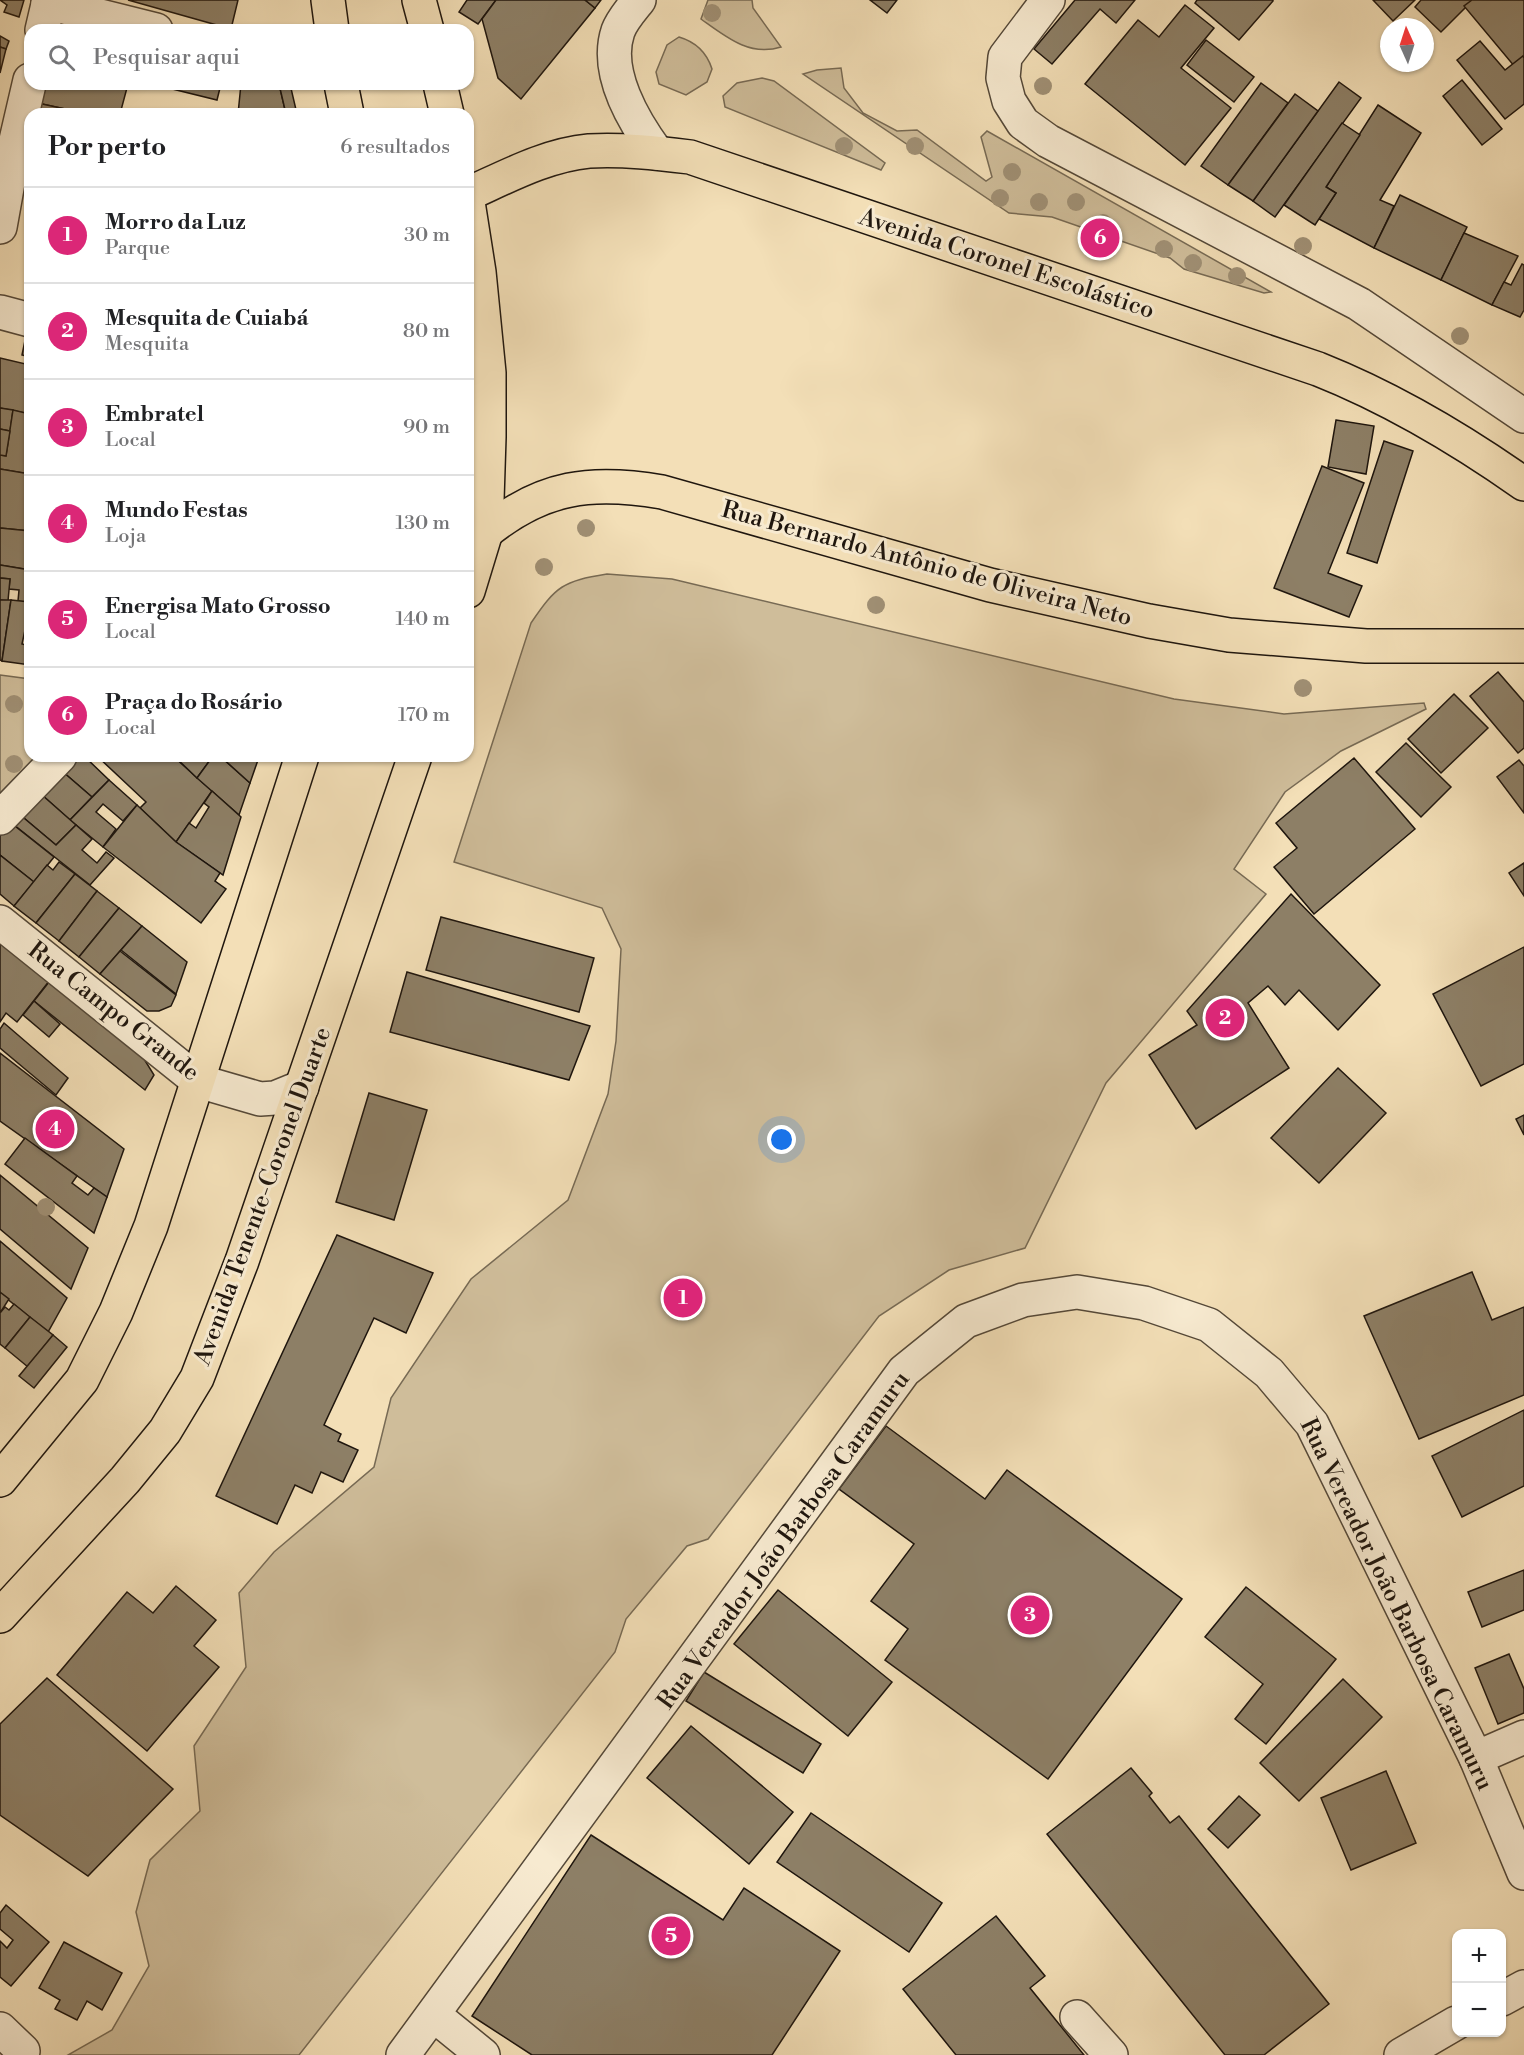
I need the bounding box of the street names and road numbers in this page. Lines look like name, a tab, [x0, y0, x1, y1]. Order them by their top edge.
street label: Avenida Coronel Escolástico	[854, 202, 1158, 326]
street label: Rua Bernardo Antônio de Oliveira Neto	[718, 495, 1135, 633]
street label: Rua Campo Grande	[22, 936, 205, 1088]
street label: Avenida Tenente-Coronel Duarte	[187, 1023, 338, 1371]
street label: Rua Vereador João Barbosa Caramuru	[651, 1366, 917, 1715]
street label: Rua Vereador João Barbosa Caramuru	[1293, 1414, 1500, 1796]

